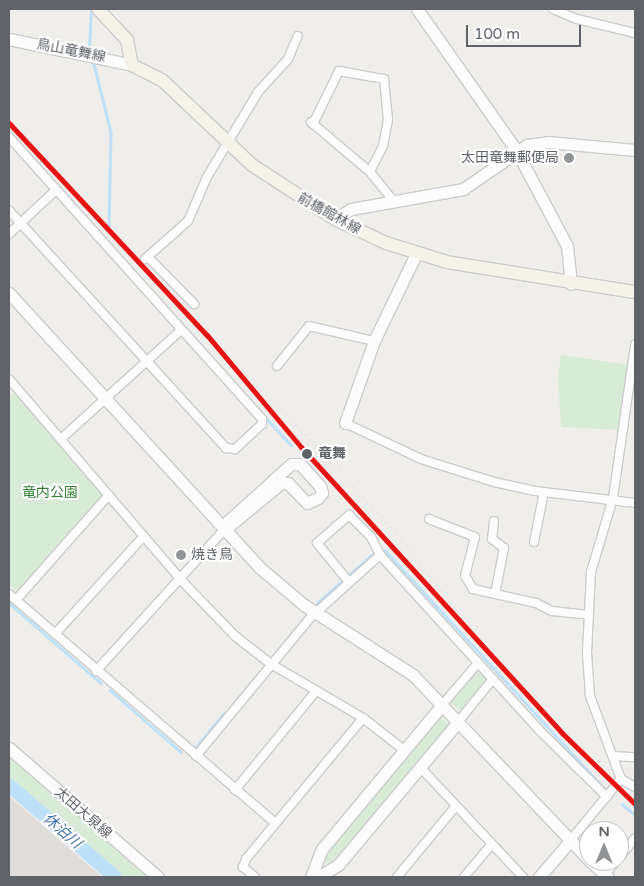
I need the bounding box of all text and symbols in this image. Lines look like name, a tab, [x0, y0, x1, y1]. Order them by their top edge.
scale bar	[469, 15, 584, 47]
text: 100 m	[474, 25, 520, 43]
street label: 鳥山竜舞線	[35, 36, 107, 66]
place label: 太田竜舞郵便局	[461, 150, 559, 166]
marker: 太田竜舞郵便局	[563, 152, 575, 164]
street label: 前橋館林線	[294, 190, 364, 238]
place label: 竜舞	[318, 446, 346, 462]
marker: 竜舞	[300, 447, 314, 461]
park label: 竜内公園	[22, 485, 78, 501]
place label: 焼き鳥	[191, 547, 233, 563]
marker: 焼き鳥	[175, 549, 187, 561]
street label: 太田大泉線	[51, 784, 115, 842]
water label: 休泊川	[39, 809, 85, 853]
north arrow	[579, 821, 629, 871]
text: N	[598, 823, 610, 840]

